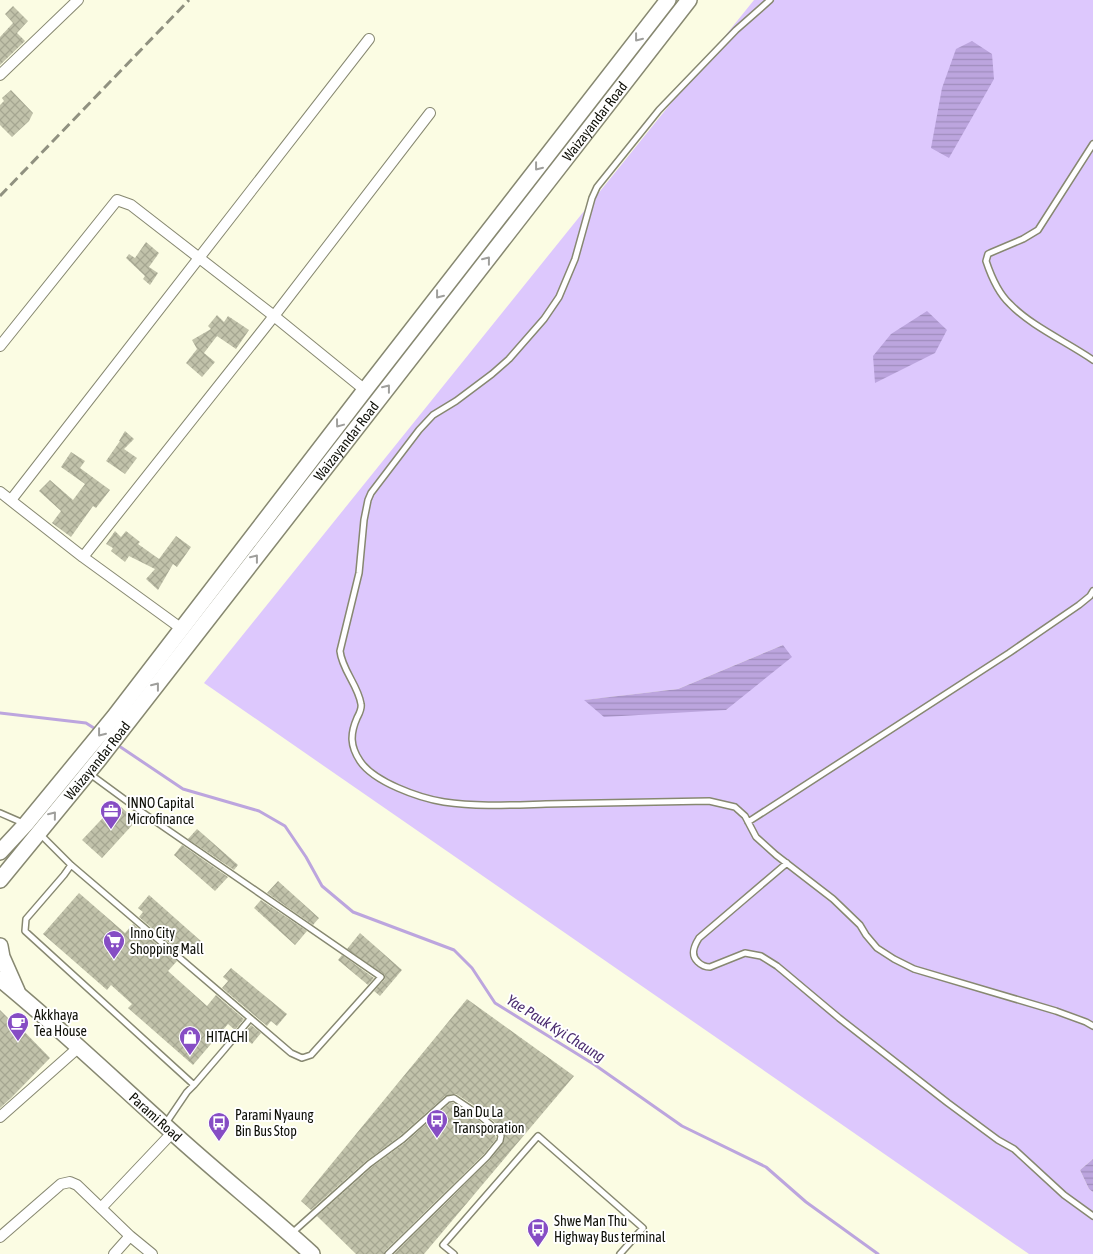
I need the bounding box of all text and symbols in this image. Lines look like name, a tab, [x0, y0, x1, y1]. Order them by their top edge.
one-way arrow	[635, 33, 644, 42]
street label: Waizayandar Road	[559, 79, 630, 164]
one-way arrow	[536, 161, 544, 170]
one-way arrow	[481, 256, 490, 266]
one-way arrow	[436, 289, 444, 298]
one-way arrow	[382, 385, 390, 394]
street label: Waizayandar Road	[310, 398, 382, 484]
one-way arrow	[336, 418, 345, 428]
one-way arrow	[250, 555, 258, 564]
one-way arrow	[150, 683, 158, 692]
street label: Waizayandar Road	[61, 718, 133, 803]
one-way arrow	[98, 728, 107, 737]
place label: INNO Capital Microfinance	[127, 795, 194, 827]
office icon: INNO Capital Microfinance	[99, 799, 123, 830]
one-way arrow	[48, 812, 56, 821]
place label: Inno City Shopping Mall	[130, 925, 204, 957]
supermarket icon: Inno City Shopping Mall	[102, 929, 126, 960]
water label: Yae Pauk Kyi Chaung	[504, 991, 608, 1065]
place label: Akkhaya Tea House	[34, 1007, 87, 1039]
cafe icon: Akkhaya Tea House	[6, 1011, 30, 1042]
shop icon: HITACHI	[178, 1025, 202, 1056]
place label: HITACHI	[206, 1029, 248, 1045]
street label: Parami Road	[126, 1089, 185, 1145]
place label: Ban Du La Transporation	[453, 1104, 525, 1136]
place label: Parami Nyaung Bin Bus Stop	[235, 1107, 314, 1139]
bus stop icon: Ban Du La Transporation	[425, 1108, 449, 1139]
bus stop icon: Parami Nyaung Bin Bus Stop	[207, 1111, 231, 1142]
place label: Shwe Man Thu Highway Bus terminal	[554, 1213, 666, 1245]
bus stop icon: Shwe Man Thu Highway Bus terminal	[526, 1217, 550, 1248]

